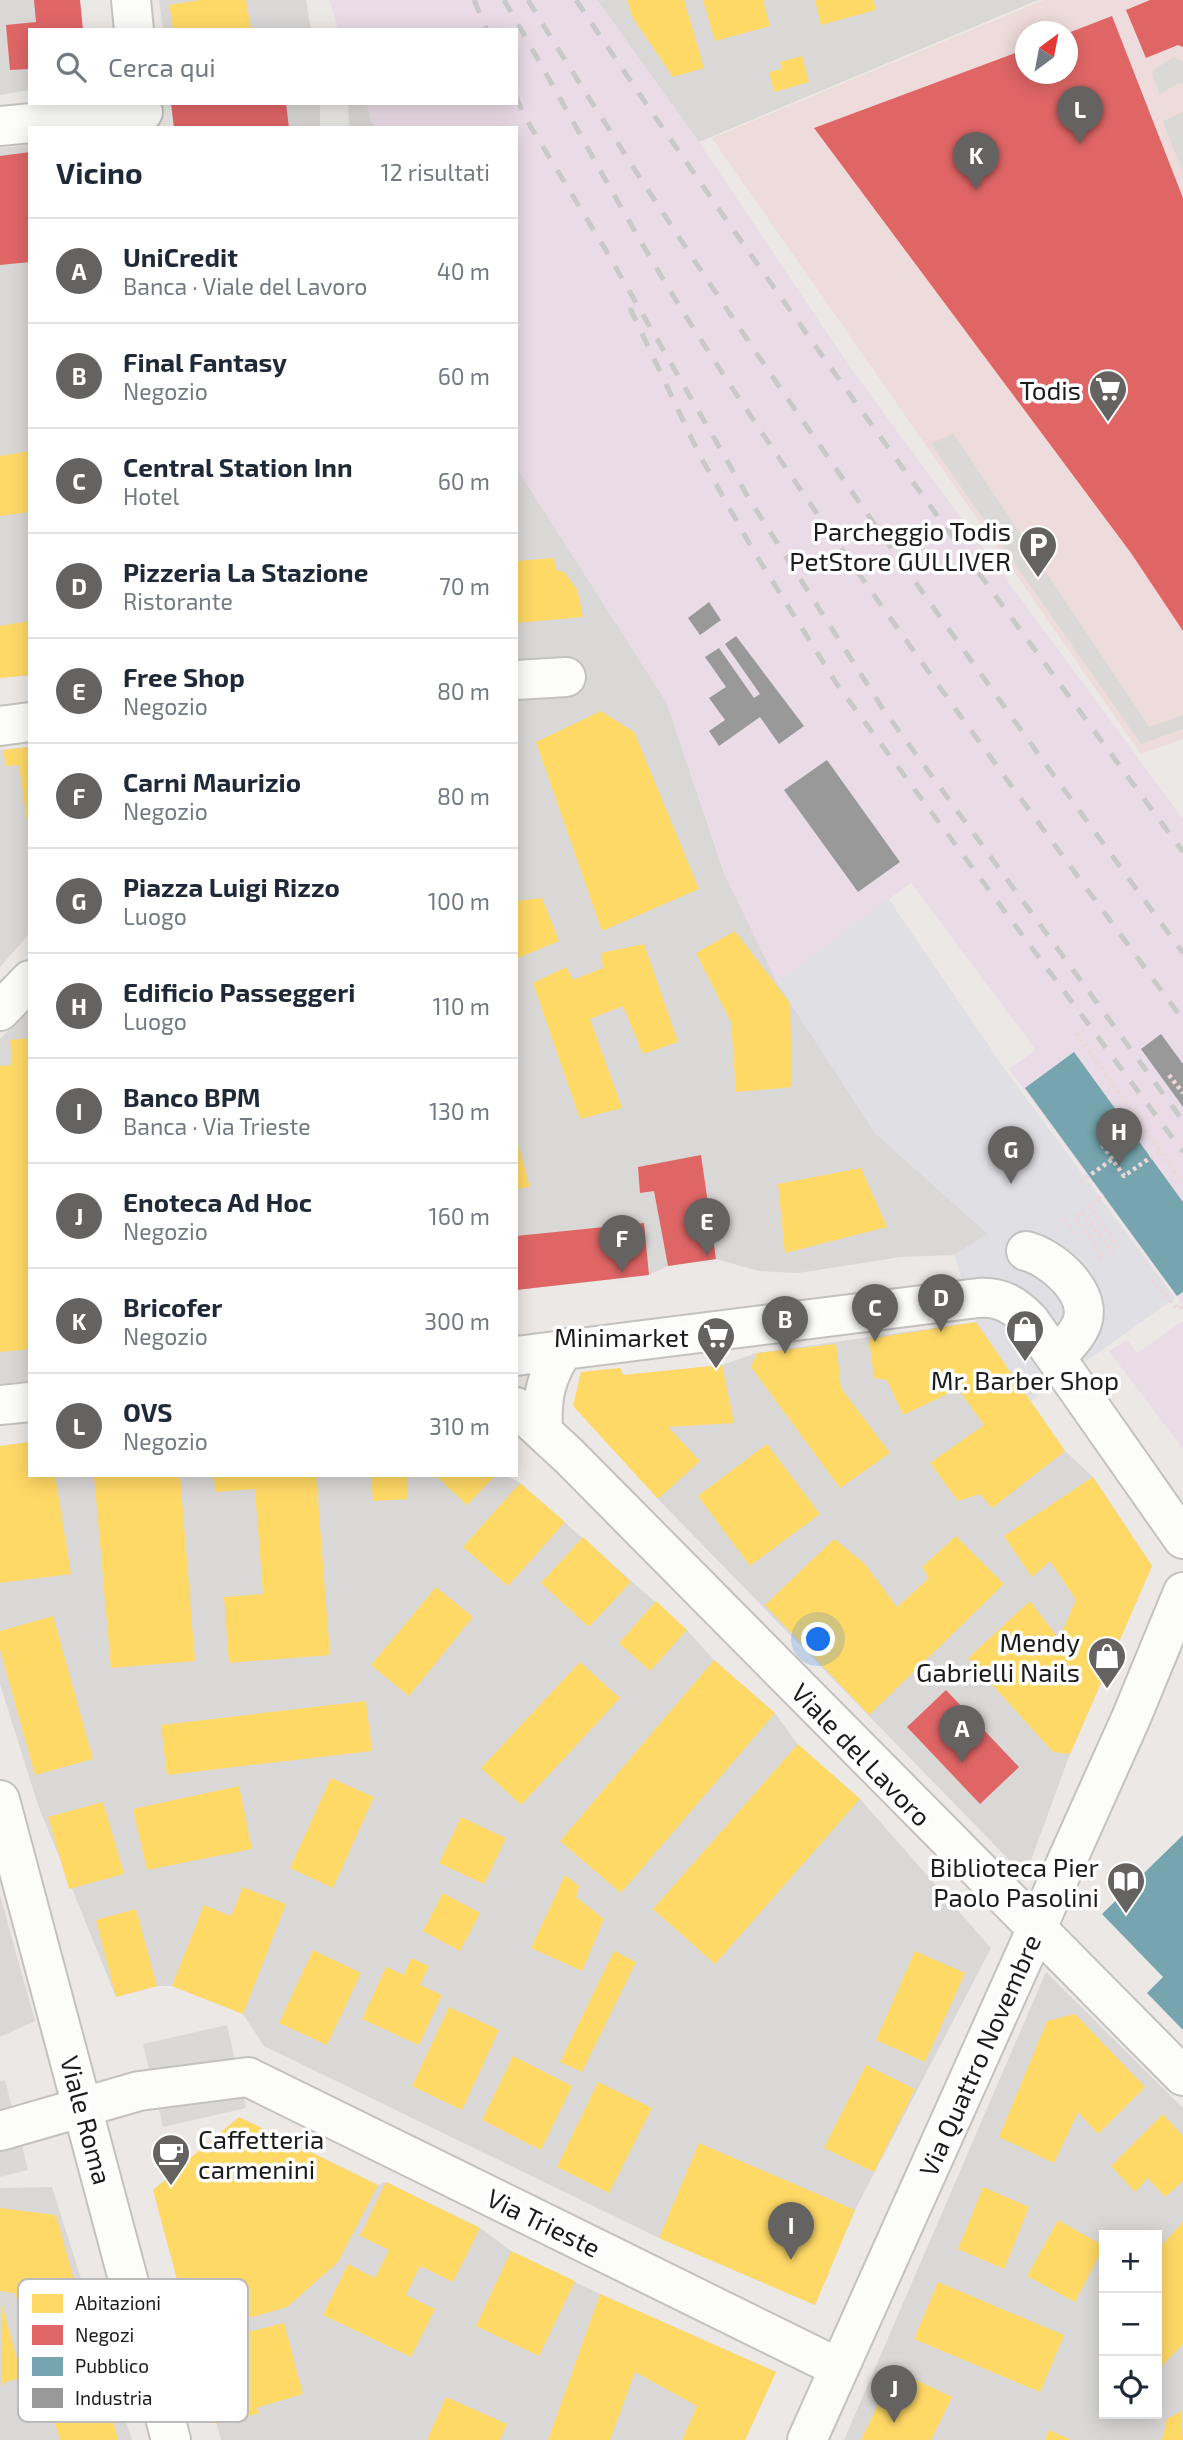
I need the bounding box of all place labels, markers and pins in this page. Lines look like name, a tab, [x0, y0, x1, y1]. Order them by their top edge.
pin: L	[1057, 86, 1103, 144]
pin: K	[953, 132, 999, 190]
supermarket icon: Todis	[1087, 368, 1129, 423]
place label: Todis	[1019, 374, 1081, 405]
place label: Parcheggio Todis PetStore GULLIVER	[789, 515, 1011, 576]
parking icon: Parcheggio Todis PetStore GULLIVER	[1017, 524, 1059, 579]
pin: H	[1096, 1108, 1142, 1166]
pin: G	[988, 1126, 1034, 1184]
pin: E	[684, 1198, 730, 1256]
pin: F	[599, 1215, 645, 1273]
pin: D	[918, 1274, 964, 1332]
pin: C	[852, 1284, 898, 1342]
pin: B	[762, 1296, 808, 1354]
shop icon: Mr. Barber Shop	[1004, 1308, 1046, 1363]
supermarket icon: Minimarket	[695, 1315, 737, 1370]
place label: Minimarket	[554, 1321, 689, 1352]
place label: Mr. Barber Shop	[931, 1364, 1119, 1395]
place label: Mendy Gabrielli Nails	[916, 1626, 1080, 1687]
shop icon: Mendy Gabrielli Nails	[1086, 1635, 1128, 1690]
pin: A	[939, 1705, 985, 1763]
place label: Biblioteca Pier Paolo Pasolini	[930, 1851, 1099, 1912]
library icon: Biblioteca Pier Paolo Pasolini	[1105, 1860, 1147, 1915]
place label: Caffetteria carmenini	[198, 2123, 324, 2184]
cafe icon: Caffetteria carmenini	[150, 2132, 192, 2187]
pin: I	[768, 2202, 814, 2260]
pin: J	[871, 2365, 917, 2423]

